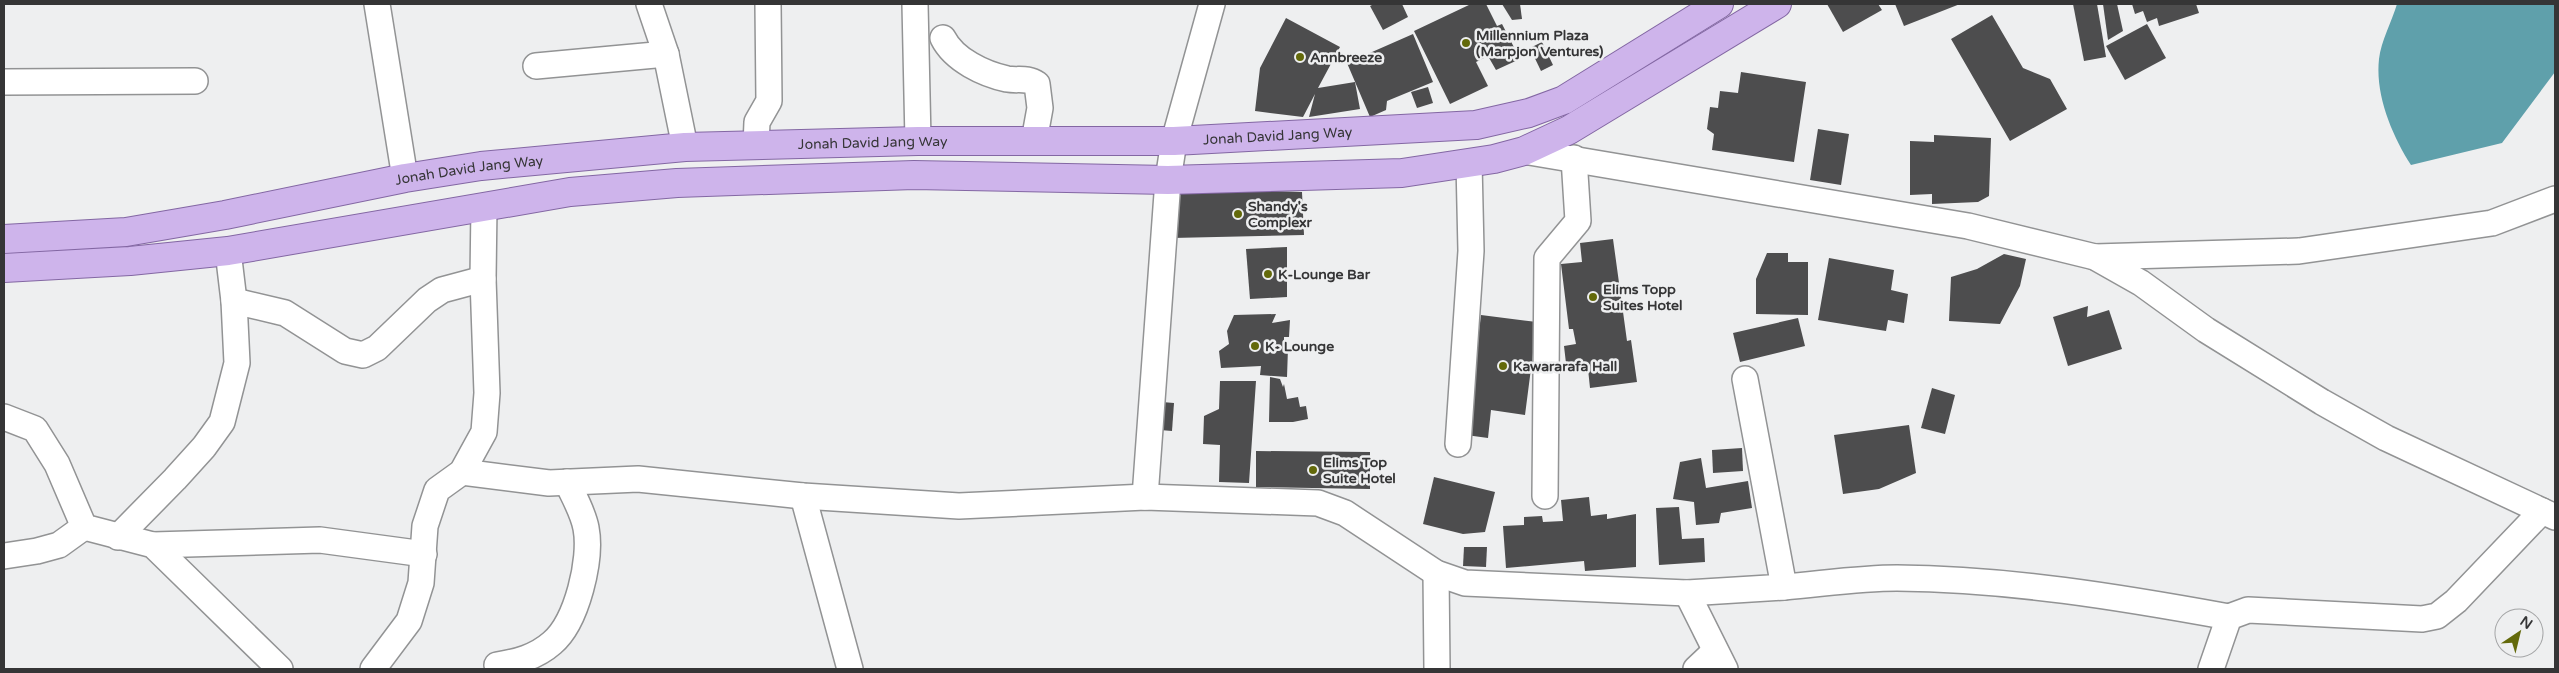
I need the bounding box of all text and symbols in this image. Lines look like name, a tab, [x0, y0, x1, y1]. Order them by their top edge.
place label: Millennium Plaza (Marpjon Ventures)	[1476, 27, 1603, 60]
marker: Millennium Plaza (Marpjon Ventures)	[1460, 37, 1472, 49]
place label: Annbreeze	[1310, 49, 1382, 66]
marker: Annbreeze	[1294, 51, 1306, 63]
street label: Jonah David Jang Way	[1202, 123, 1353, 148]
street label: Jonah David Jang Way	[798, 132, 948, 153]
street label: Jonah David Jang Way	[393, 152, 544, 188]
place label: Shandy's Complexr	[1248, 198, 1313, 231]
marker: Shandy's Complexr	[1232, 208, 1244, 220]
place label: K-Lounge Bar	[1278, 266, 1371, 283]
marker: K-Lounge Bar	[1262, 268, 1274, 280]
place label: Elims Topp Suites Hotel	[1603, 281, 1683, 314]
marker: Elims Topp Suites Hotel	[1587, 291, 1599, 303]
place label: K- Lounge	[1265, 338, 1334, 355]
marker: K- Lounge	[1249, 340, 1261, 352]
place label: Kawararafa Hall	[1513, 358, 1617, 375]
marker: Kawararafa Hall	[1497, 360, 1509, 372]
place label: Elims Top Suite Hotel	[1323, 454, 1396, 487]
marker: Elims Top Suite Hotel	[1307, 464, 1319, 476]
north arrow	[2494, 608, 2544, 658]
text: N	[2517, 613, 2536, 633]

